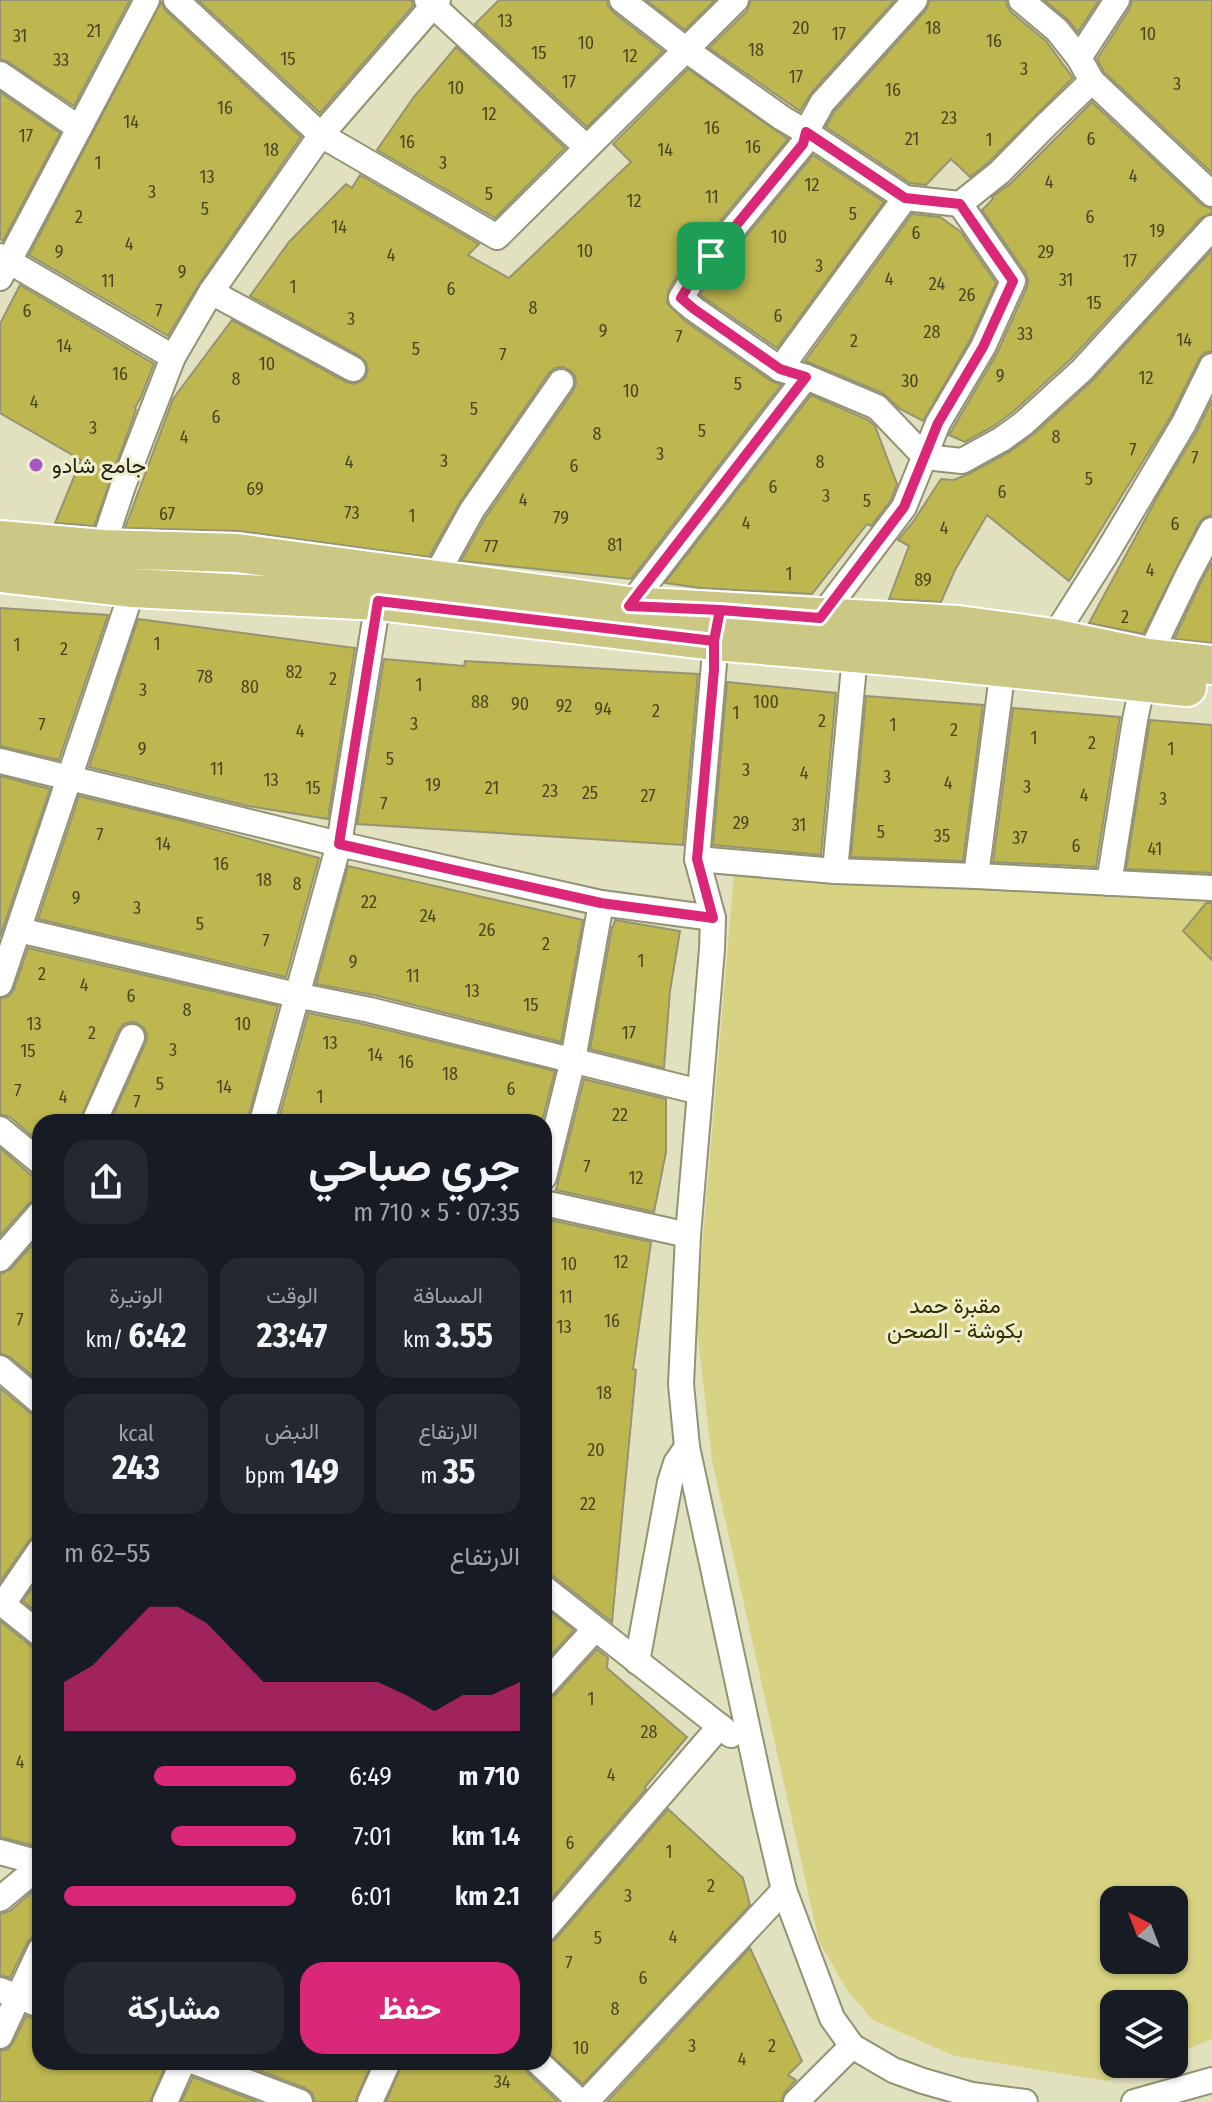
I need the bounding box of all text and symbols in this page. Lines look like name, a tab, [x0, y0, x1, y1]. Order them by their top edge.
house number: 13	[497, 10, 513, 32]
house number: 20	[792, 17, 810, 39]
house number: 18	[925, 17, 941, 39]
house number: 21	[87, 20, 101, 42]
house number: 17	[832, 23, 846, 45]
house number: 10	[1140, 23, 1156, 45]
house number: 31	[13, 25, 27, 47]
house number: 16	[986, 30, 1002, 52]
house number: 10	[578, 32, 594, 54]
house number: 18	[748, 39, 764, 61]
house number: 15	[531, 42, 547, 64]
house number: 12	[623, 45, 638, 67]
house number: 15	[280, 48, 296, 70]
house number: 33	[53, 49, 69, 71]
house number: 3	[1020, 58, 1028, 80]
house number: 17	[789, 66, 803, 88]
house number: 17	[562, 71, 576, 93]
house number: 3	[1173, 73, 1181, 95]
house number: 10	[448, 77, 464, 99]
house number: 16	[885, 79, 901, 101]
house number: 16	[217, 97, 233, 119]
house number: 12	[482, 103, 497, 125]
house number: 23	[941, 107, 957, 129]
house number: 14	[123, 111, 139, 133]
house number: 16	[704, 117, 720, 139]
house number: 17	[19, 125, 33, 147]
house number: 21	[905, 128, 919, 150]
house number: 6	[1087, 128, 1096, 150]
house number: 1	[985, 129, 993, 151]
house number: 16	[399, 131, 415, 153]
house number: 16	[745, 136, 761, 158]
house number: 18	[263, 139, 279, 161]
house number: 14	[657, 139, 673, 161]
house number: 1	[94, 152, 102, 174]
house number: 3	[439, 152, 447, 174]
house number: 4	[1129, 165, 1138, 187]
house number: 13	[199, 166, 215, 188]
house number: 4	[1045, 171, 1054, 193]
house number: 12	[805, 174, 820, 196]
house number: 3	[148, 181, 156, 203]
house number: 5	[485, 183, 493, 205]
house number: 11	[705, 186, 719, 208]
house number: 12	[627, 190, 642, 212]
house number: 5	[201, 198, 209, 220]
house number: 5	[849, 203, 857, 225]
house number: 2	[75, 206, 83, 228]
house number: 6	[1086, 206, 1095, 228]
house number: 14	[331, 216, 347, 238]
house number: 19	[1149, 220, 1165, 242]
pin	[677, 222, 745, 290]
house number: 6	[912, 222, 921, 244]
house number: 10	[771, 226, 787, 248]
house number: 4	[125, 233, 134, 255]
icon: arrive	[689, 234, 733, 278]
house number: 10	[577, 240, 593, 262]
house number: 9	[55, 241, 63, 263]
house number: 29	[1038, 241, 1054, 263]
house number: 4	[387, 244, 396, 266]
house number: 17	[1123, 250, 1137, 272]
house number: 3	[815, 255, 823, 277]
house number: 9	[178, 261, 186, 283]
house number: 4	[885, 268, 894, 290]
house number: 31	[1059, 269, 1073, 291]
house number: 11	[101, 270, 115, 292]
house number: 24	[929, 273, 945, 295]
house number: 1	[289, 276, 297, 298]
house number: 6	[447, 278, 456, 300]
house number: 26	[959, 284, 976, 306]
house number: 15	[1086, 292, 1102, 314]
house number: 8	[529, 297, 538, 319]
house number: 6	[23, 300, 32, 322]
house number: 7	[155, 300, 163, 322]
house number: 6	[774, 305, 783, 327]
house number: 3	[347, 308, 355, 330]
house number: 9	[599, 320, 607, 342]
house number: 28	[924, 321, 940, 343]
house number: 33	[1017, 323, 1033, 345]
house number: 7	[675, 326, 683, 348]
house number: 14	[1176, 329, 1192, 351]
house number: 2	[850, 330, 858, 352]
house number: 14	[56, 335, 72, 357]
house number: 5	[412, 338, 420, 360]
house number: 7	[499, 344, 507, 366]
house number: 10	[259, 353, 275, 375]
house number: 16	[112, 363, 128, 385]
house number: 9	[996, 365, 1004, 387]
house number: 12	[1139, 367, 1154, 389]
house number: 8	[232, 368, 241, 390]
house number: 30	[901, 370, 919, 392]
house number: 5	[734, 373, 742, 395]
house number: 10	[623, 380, 639, 402]
house number: 4	[30, 391, 39, 413]
house number: 5	[470, 398, 478, 420]
house number: 6	[212, 406, 221, 428]
house number: 3	[89, 417, 97, 439]
house number: 5	[698, 420, 706, 442]
house number: 8	[593, 423, 602, 445]
house number: 4	[180, 426, 189, 448]
house number: 8	[1052, 426, 1061, 448]
house number: 7	[1129, 439, 1137, 461]
house number: 3	[656, 443, 664, 465]
house number: 7	[1191, 447, 1199, 469]
house number: 3	[440, 450, 448, 472]
house number: 4	[345, 451, 354, 473]
house number: 8	[816, 451, 825, 473]
place label: جامع شادو	[52, 452, 146, 480]
house number: 6	[570, 455, 579, 477]
marker: جامع شادو	[27, 456, 45, 474]
house number: 5	[1085, 468, 1093, 490]
house number: 6	[769, 476, 778, 498]
house number: 69	[246, 478, 264, 500]
house number: 6	[998, 481, 1007, 503]
house number: 3	[822, 485, 830, 507]
house number: 4	[519, 489, 528, 511]
house number: 5	[863, 490, 871, 512]
house number: 73	[344, 502, 360, 524]
house number: 67	[159, 503, 175, 525]
house number: 1	[408, 505, 416, 527]
house number: 79	[553, 507, 569, 529]
house number: 4	[742, 512, 751, 534]
house number: 6	[1171, 513, 1180, 535]
house number: 4	[940, 517, 949, 539]
house number: 81	[607, 534, 623, 556]
house number: 77	[484, 536, 498, 558]
house number: 4	[1146, 559, 1155, 581]
house number: 1	[785, 563, 793, 585]
house number: 89	[914, 569, 932, 591]
house number: 2	[1121, 606, 1129, 628]
house number: 1	[153, 633, 161, 655]
house number: 1	[13, 634, 21, 656]
house number: 2	[60, 638, 68, 660]
house number: 82	[286, 661, 302, 683]
house number: 78	[197, 666, 213, 688]
house number: 2	[329, 668, 337, 690]
house number: 1	[415, 674, 423, 696]
house number: 80	[241, 676, 259, 698]
house number: 3	[139, 679, 147, 701]
house number: 88	[471, 691, 489, 713]
house number: 100	[753, 691, 779, 713]
house number: 90	[511, 693, 529, 715]
house number: 92	[556, 695, 572, 717]
house number: 94	[594, 698, 612, 720]
house number: 2	[652, 700, 660, 722]
house number: 1	[732, 702, 740, 724]
house number: 2	[818, 710, 826, 732]
house number: 3	[410, 713, 418, 735]
house number: 7	[38, 714, 46, 736]
house number: 1	[889, 714, 897, 736]
house number: 2	[950, 719, 958, 741]
house number: 4	[296, 720, 305, 742]
house number: 1	[1030, 727, 1038, 749]
house number: 2	[1088, 732, 1096, 754]
house number: 9	[138, 738, 146, 760]
house number: 1	[1167, 738, 1175, 760]
house number: 5	[386, 748, 394, 770]
house number: 11	[210, 758, 224, 780]
house number: 3	[742, 759, 750, 781]
house number: 4	[800, 762, 809, 784]
house number: 3	[883, 766, 891, 788]
house number: 13	[263, 769, 279, 791]
house number: 4	[944, 772, 953, 794]
house number: 19	[425, 774, 441, 796]
house number: 3	[1023, 776, 1031, 798]
house number: 15	[305, 777, 321, 799]
house number: 21	[485, 777, 499, 799]
house number: 23	[542, 780, 558, 802]
house number: 25	[582, 782, 598, 804]
house number: 4	[1080, 784, 1089, 806]
house number: 27	[640, 785, 656, 807]
house number: 3	[1159, 788, 1167, 810]
house number: 7	[380, 793, 388, 815]
house number: 29	[733, 812, 749, 834]
house number: 31	[792, 814, 806, 836]
house number: 5	[877, 821, 885, 843]
house number: 7	[96, 824, 104, 846]
house number: 35	[934, 825, 950, 847]
house number: 37	[1012, 827, 1028, 849]
house number: 14	[155, 833, 171, 855]
house number: 6	[1072, 835, 1081, 857]
house number: 41	[1148, 838, 1162, 860]
house number: 16	[213, 853, 229, 875]
house number: 18	[256, 869, 272, 891]
house number: 8	[293, 873, 302, 895]
house number: 9	[72, 887, 80, 909]
house number: 22	[361, 891, 377, 913]
house number: 3	[133, 897, 141, 919]
house number: 24	[420, 905, 436, 927]
house number: 5	[196, 913, 204, 935]
house number: 26	[479, 919, 496, 941]
house number: 7	[262, 930, 270, 952]
house number: 2	[542, 933, 550, 955]
house number: 1	[637, 950, 645, 972]
house number: 9	[349, 951, 357, 973]
house number: 2	[38, 963, 46, 985]
house number: 11	[406, 965, 420, 987]
house number: 4	[80, 974, 89, 996]
house number: 13	[464, 980, 480, 1002]
house number: 6	[127, 985, 136, 1007]
house number: 15	[523, 994, 539, 1016]
house number: 8	[183, 999, 192, 1021]
house number: 13	[26, 1013, 42, 1035]
house number: 10	[235, 1013, 251, 1035]
house number: 2	[88, 1022, 96, 1044]
house number: 17	[622, 1022, 636, 1044]
house number: 13	[322, 1032, 338, 1054]
house number: 3	[169, 1039, 177, 1061]
house number: 15	[20, 1040, 36, 1062]
house number: 14	[367, 1044, 383, 1066]
house number: 16	[398, 1051, 414, 1073]
house number: 18	[442, 1063, 458, 1085]
house number: 5	[156, 1073, 164, 1095]
house number: 14	[216, 1076, 232, 1098]
house number: 6	[507, 1078, 516, 1100]
house number: 7	[14, 1080, 22, 1102]
house number: 4	[59, 1086, 68, 1108]
house number: 1	[316, 1086, 324, 1108]
house number: 7	[133, 1091, 141, 1113]
house number: 22	[612, 1104, 628, 1126]
button: share	[64, 1140, 148, 1224]
text: جري صباحي	[308, 1140, 520, 1193]
house number: 7	[583, 1156, 591, 1178]
house number: 12	[629, 1167, 644, 1189]
text: 07:35 · 5 × 710 m	[353, 1197, 520, 1228]
house number: 12	[614, 1251, 629, 1273]
house number: 10	[561, 1253, 577, 1275]
text: الوتيرة	[109, 1282, 163, 1309]
text: الوقت	[266, 1282, 318, 1309]
text: المسافة	[413, 1282, 483, 1309]
house number: 11	[559, 1286, 573, 1308]
park label: مقبرة حمد بكوشة - الصحن	[887, 1292, 1023, 1344]
house number: 7	[16, 1309, 24, 1331]
house number: 16	[604, 1310, 620, 1332]
text: 6:42	[128, 1315, 186, 1356]
text: 23:47	[257, 1315, 327, 1356]
text: 3.55	[435, 1315, 493, 1356]
house number: 13	[556, 1316, 572, 1338]
text: /km	[86, 1326, 128, 1353]
text: km	[403, 1326, 435, 1353]
house number: 18	[596, 1382, 612, 1404]
text: النبض	[265, 1418, 319, 1445]
text: الارتفاع	[418, 1418, 478, 1445]
text: kcal	[118, 1420, 154, 1447]
house number: 20	[587, 1439, 605, 1461]
text: 243	[112, 1447, 160, 1488]
text: 149	[290, 1451, 339, 1492]
text: 35	[443, 1451, 475, 1492]
text: bpm	[245, 1462, 290, 1489]
text: m	[421, 1462, 443, 1489]
house number: 22	[580, 1493, 596, 1515]
text: 55–62 m	[64, 1538, 150, 1569]
text: الارتفاع	[449, 1541, 520, 1572]
house number: 1	[587, 1688, 595, 1710]
house number: 28	[641, 1721, 657, 1743]
house number: 4	[16, 1751, 25, 1773]
text: 6:49	[349, 1761, 392, 1792]
text: 710 m	[459, 1761, 520, 1792]
house number: 4	[607, 1764, 616, 1786]
text: 7:01	[353, 1821, 392, 1852]
text: 1.4 km	[452, 1821, 520, 1852]
house number: 6	[566, 1832, 575, 1854]
house number: 1	[665, 1841, 673, 1863]
house number: 2	[707, 1875, 715, 1897]
text: 6:01	[351, 1881, 392, 1912]
text: 2.1 km	[455, 1881, 520, 1912]
house number: 3	[624, 1885, 632, 1907]
north arrow	[1100, 1886, 1188, 1974]
map controls	[1100, 1886, 1188, 2078]
house number: 4	[669, 1926, 678, 1948]
house number: 5	[594, 1927, 602, 1949]
house number: 7	[565, 1952, 573, 1974]
button: مشاركة	[64, 1962, 284, 2054]
button: حفظ	[300, 1962, 520, 2054]
house number: 6	[639, 1967, 648, 1989]
button: layers	[1100, 1990, 1188, 2078]
house number: 8	[611, 1998, 620, 2020]
house number: 3	[688, 2035, 696, 2057]
house number: 2	[768, 2035, 776, 2057]
house number: 10	[573, 2037, 589, 2059]
house number: 4	[738, 2048, 747, 2070]
house number: 34	[494, 2071, 511, 2093]

